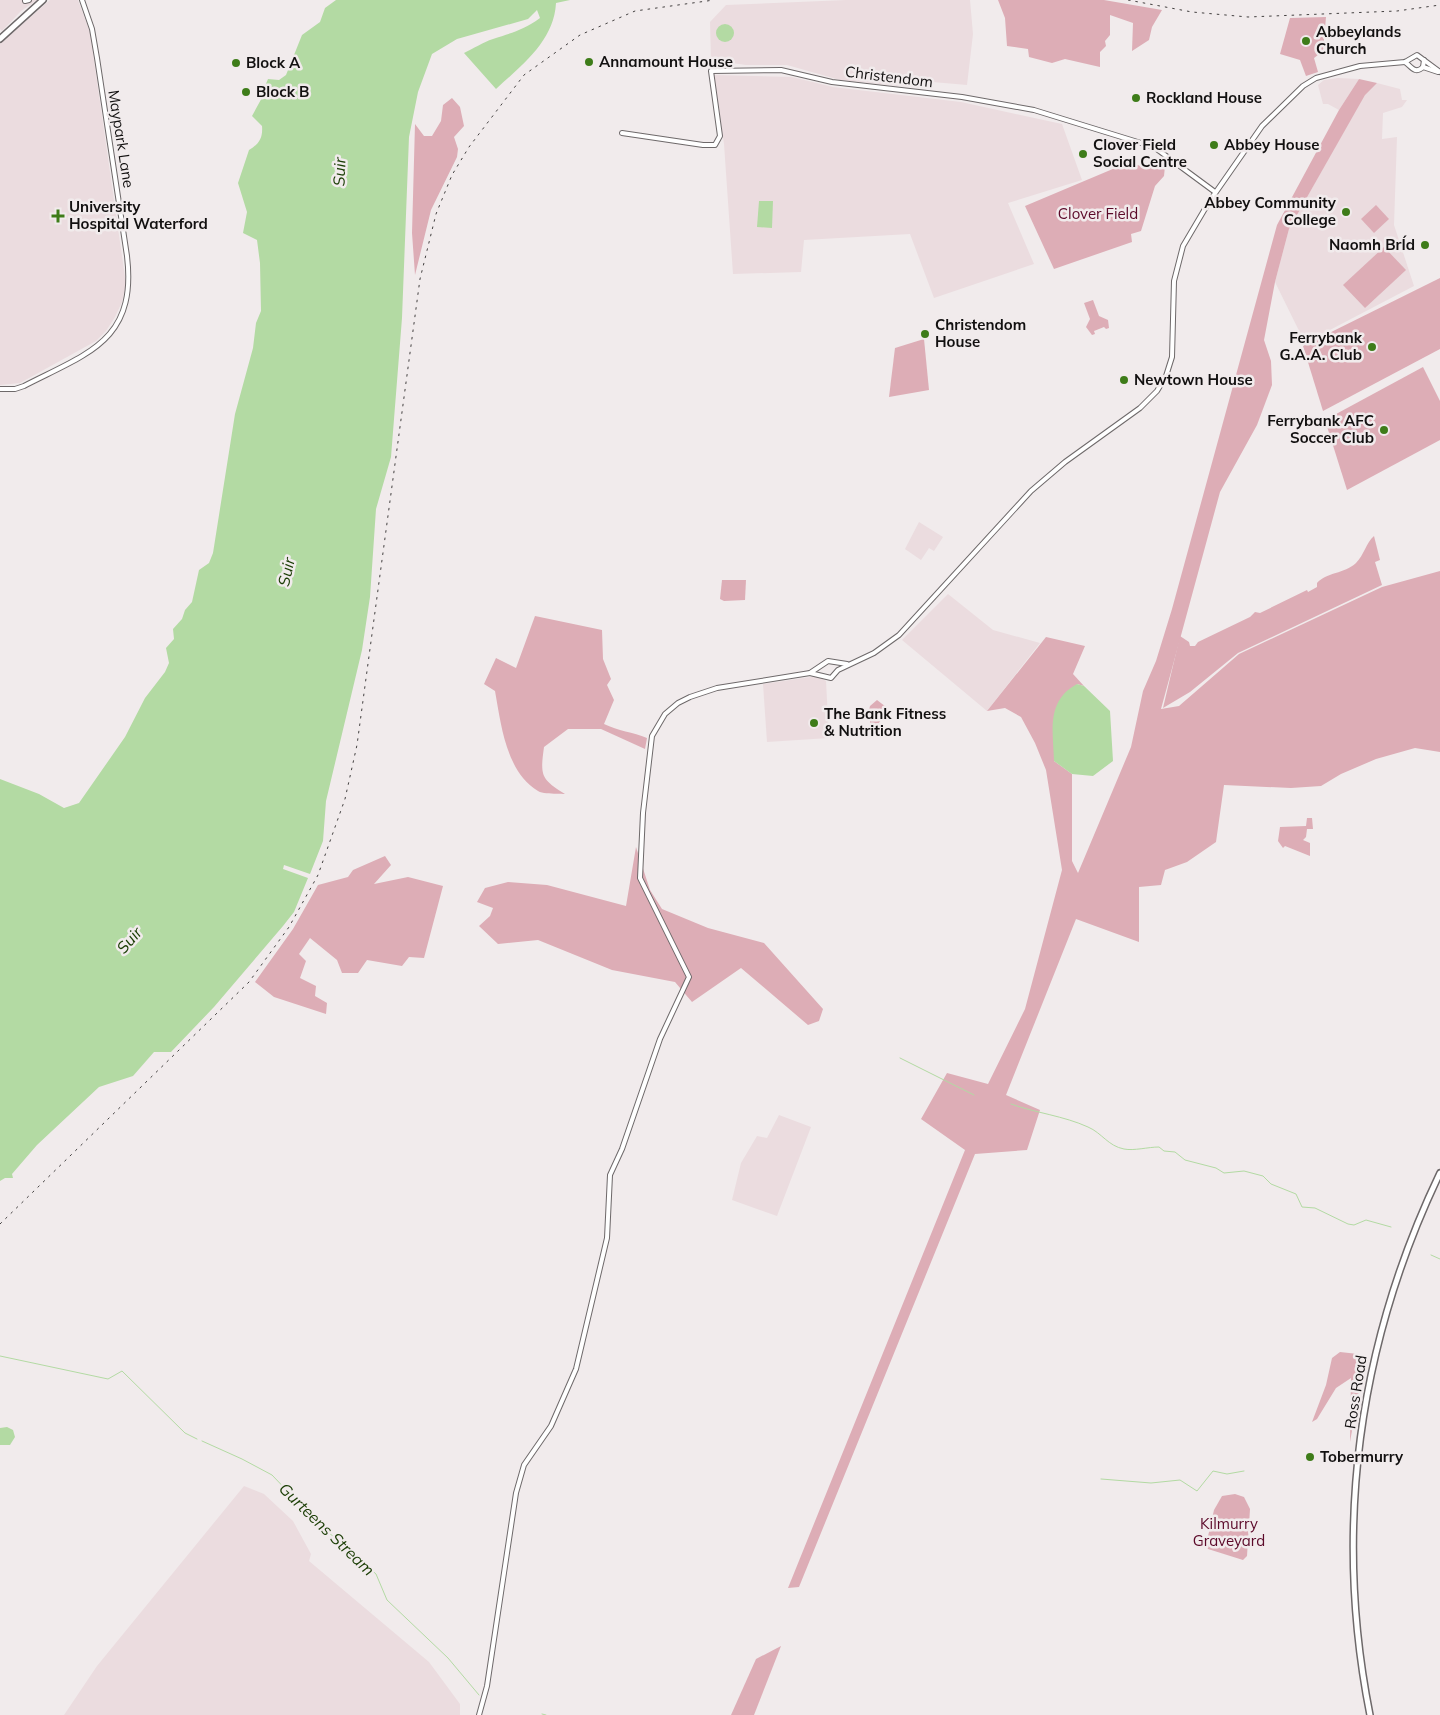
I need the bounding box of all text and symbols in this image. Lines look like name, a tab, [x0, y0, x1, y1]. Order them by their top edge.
place label: Abbeylands Church	[1316, 22, 1401, 58]
marker: Abbeylands Church	[1300, 35, 1312, 47]
place label: Annamount House	[599, 52, 733, 71]
place label: Block A	[246, 53, 301, 72]
marker: Annamount House	[583, 56, 595, 68]
marker: Block A	[230, 57, 242, 69]
street label: Christendom	[844, 62, 934, 91]
place label: Block B	[256, 82, 309, 101]
marker: Block B	[240, 86, 252, 98]
place label: Rockland House	[1146, 88, 1262, 107]
street label: Maypark Lane	[104, 89, 139, 189]
marker: Rockland House	[1130, 92, 1142, 104]
place label: Clover Field Social Centre	[1093, 135, 1187, 171]
place label: Abbey House	[1224, 135, 1319, 154]
marker: Abbey House	[1208, 139, 1220, 151]
marker: Clover Field Social Centre	[1077, 148, 1089, 160]
water label: Suir	[329, 156, 350, 187]
place label: Abbey Community College	[1204, 193, 1337, 229]
place label: University Hospital Waterford	[69, 197, 208, 233]
park label: Clover Field	[1058, 204, 1138, 223]
marker: Abbey Community College	[1340, 206, 1352, 218]
marker: University Hospital Waterford	[51, 209, 65, 223]
place label: Naomh BrÍd	[1329, 235, 1415, 254]
marker: Naomh BrÍd	[1419, 239, 1431, 251]
place label: Christendom House	[935, 315, 1026, 351]
marker: Christendom House	[919, 328, 931, 340]
place label: Ferrybank G.A.A. Club	[1279, 328, 1363, 364]
marker: Ferrybank G.A.A. Club	[1366, 341, 1378, 353]
place label: Newtown House	[1134, 370, 1253, 389]
marker: Newtown House	[1118, 374, 1130, 386]
place label: Ferrybank AFC Soccer Club	[1267, 411, 1374, 447]
marker: Ferrybank AFC Soccer Club	[1378, 424, 1390, 436]
water label: Suir	[273, 555, 299, 588]
place label: The Bank Fitness & Nutrition	[824, 704, 946, 740]
marker: The Bank Fitness & Nutrition	[808, 717, 820, 729]
water label: Suir	[112, 922, 147, 957]
street label: Ross Road	[1340, 1354, 1371, 1430]
place label: Tobermurry	[1320, 1447, 1404, 1466]
marker: Tobermurry	[1304, 1451, 1316, 1463]
water label: Gurteens Stream	[275, 1478, 379, 1580]
park label: Kilmurry Graveyard	[1193, 1514, 1265, 1550]

